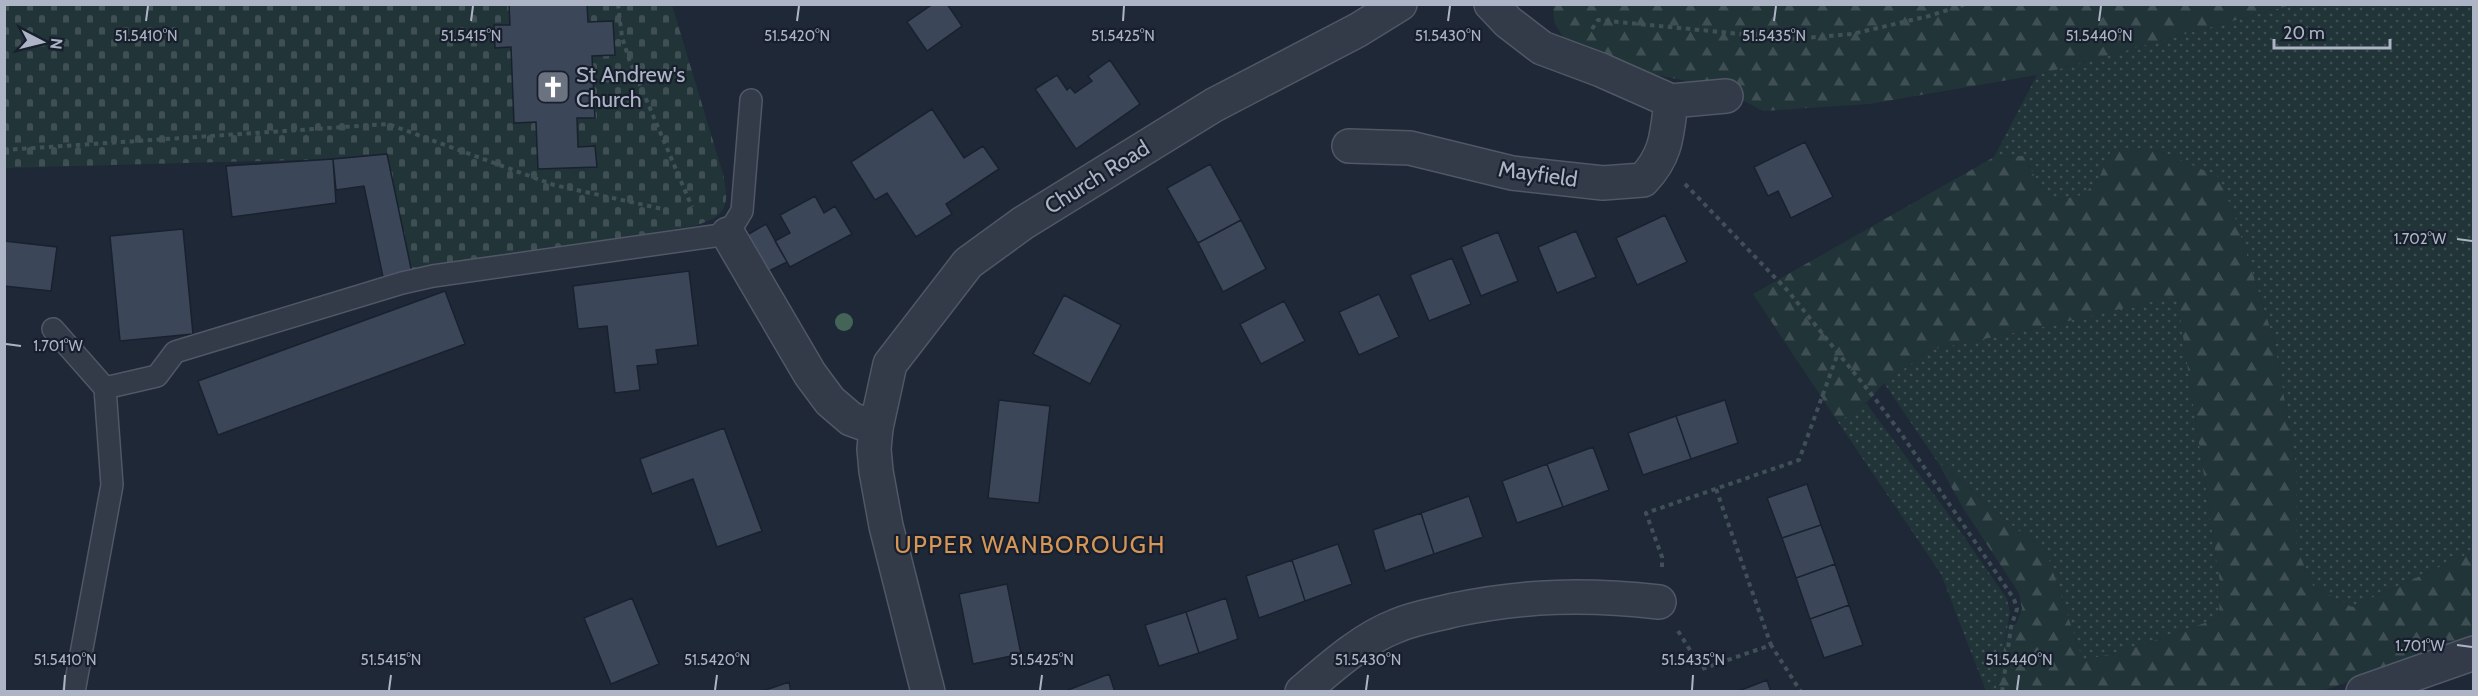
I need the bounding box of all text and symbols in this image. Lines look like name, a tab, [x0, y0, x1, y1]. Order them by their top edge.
north arrow	[12, 12, 72, 72]
scale bar	[2274, 12, 2390, 50]
text: 20 m	[2283, 22, 2325, 44]
text: 51.5410°N	[114, 27, 178, 45]
text: 51.5415°N	[441, 27, 501, 45]
text: 51.5420°N	[764, 27, 830, 45]
text: 51.5425°N	[1091, 27, 1155, 45]
text: 51.5430°N	[1415, 27, 1481, 45]
text: 51.5435°N	[1742, 27, 1806, 45]
text: 51.5440°N	[2066, 27, 2132, 45]
text: N	[46, 37, 67, 51]
place label: St Andrew's Church	[576, 61, 685, 113]
church icon: St Andrew's Church	[535, 69, 571, 105]
street label: Church Road	[1040, 134, 1154, 220]
street label: Mayfield	[1497, 155, 1579, 193]
text: 1.702°W	[2394, 230, 2447, 248]
text: 1.701°W	[33, 337, 83, 355]
district label: UPPER WANBOROUGH	[894, 530, 1166, 559]
text: 1.701°W	[2395, 637, 2445, 655]
text: 51.5410°N	[33, 651, 97, 669]
text: 51.5415°N	[361, 651, 421, 669]
text: 51.5420°N	[684, 651, 750, 669]
text: 51.5425°N	[1010, 651, 1074, 669]
text: 51.5430°N	[1335, 651, 1401, 669]
text: 51.5435°N	[1661, 651, 1725, 669]
text: 51.5440°N	[1986, 651, 2052, 669]

